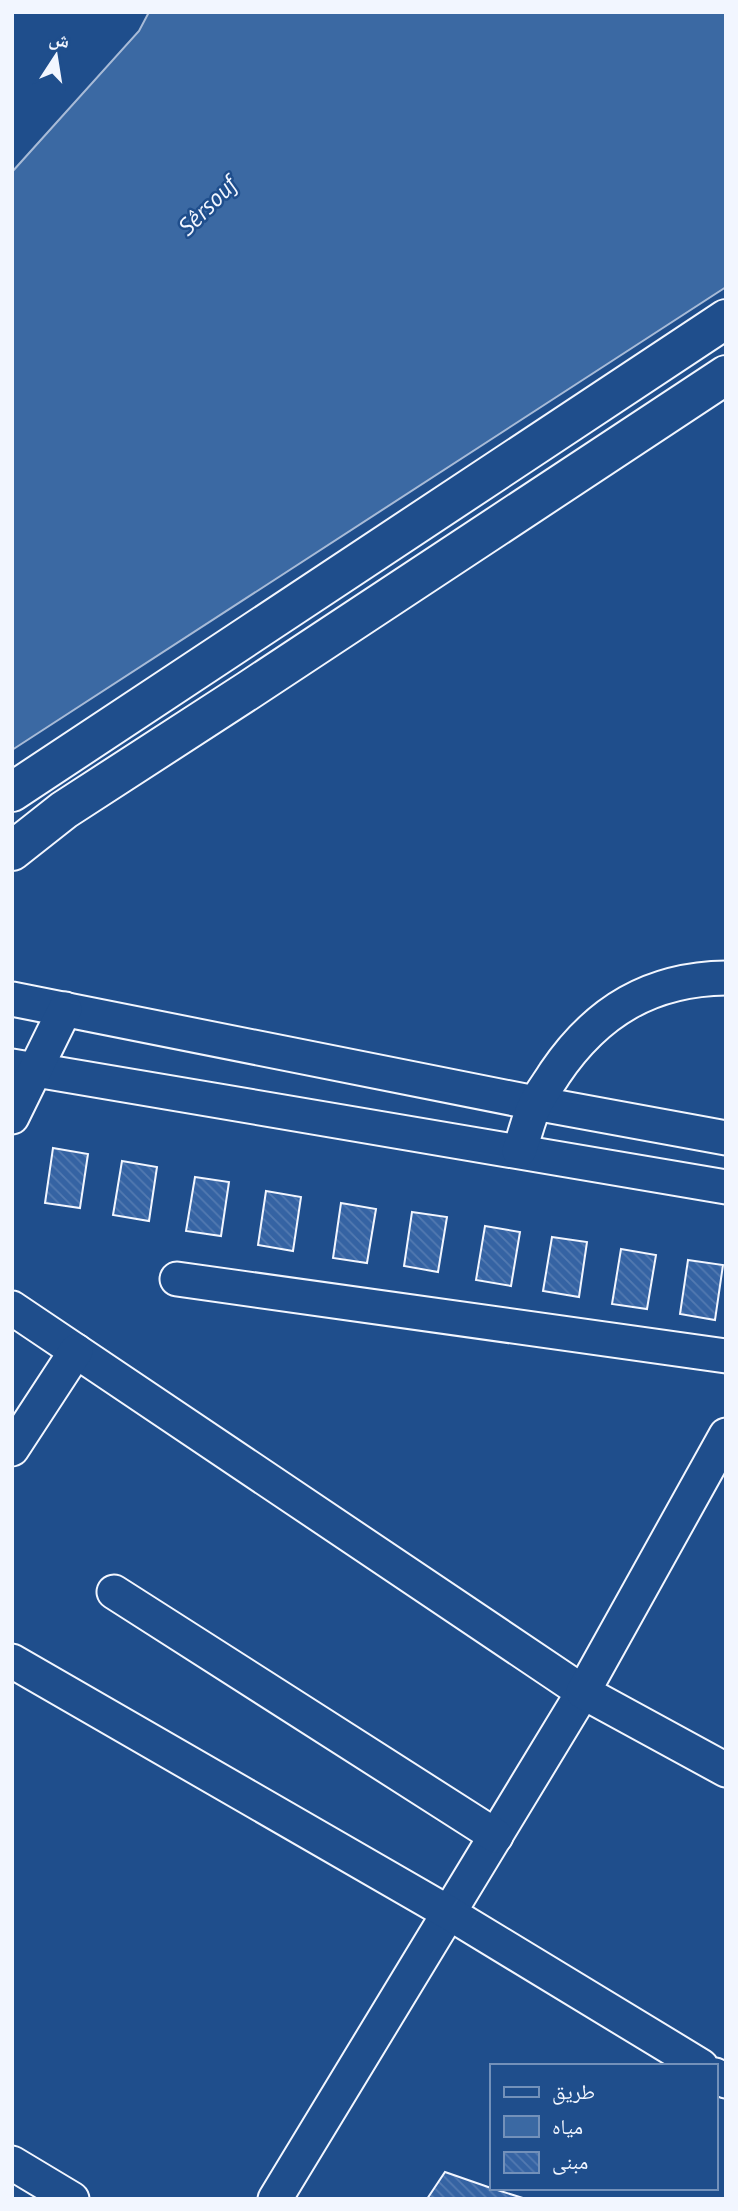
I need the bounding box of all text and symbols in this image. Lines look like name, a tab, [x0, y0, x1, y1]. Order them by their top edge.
north arrow	[21, 21, 91, 91]
text: ش	[47, 26, 72, 53]
water label: Sêrsouf	[171, 167, 246, 242]
legend	[490, 2064, 717, 2190]
text: طريق	[552, 2078, 595, 2105]
text: مياه	[552, 2113, 583, 2140]
text: مبنى	[552, 2148, 588, 2175]

